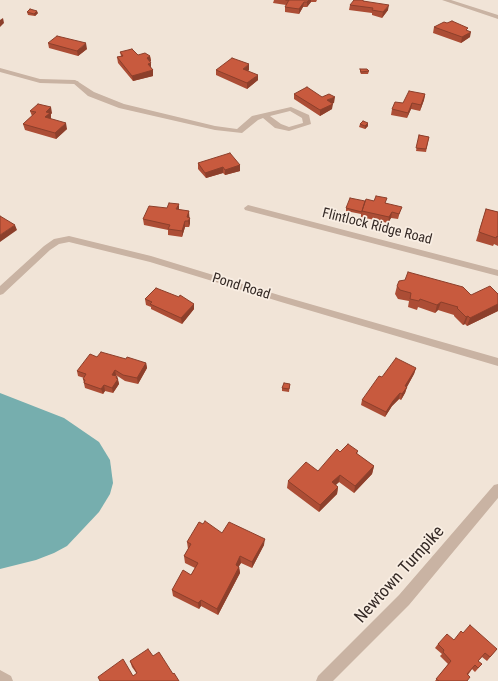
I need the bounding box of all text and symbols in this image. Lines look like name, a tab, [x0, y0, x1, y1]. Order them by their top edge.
street label: Flintlock Ridge Road	[320, 205, 434, 249]
street label: Pond Road	[210, 270, 272, 304]
street label: Newtown Turnpike	[351, 522, 449, 628]

